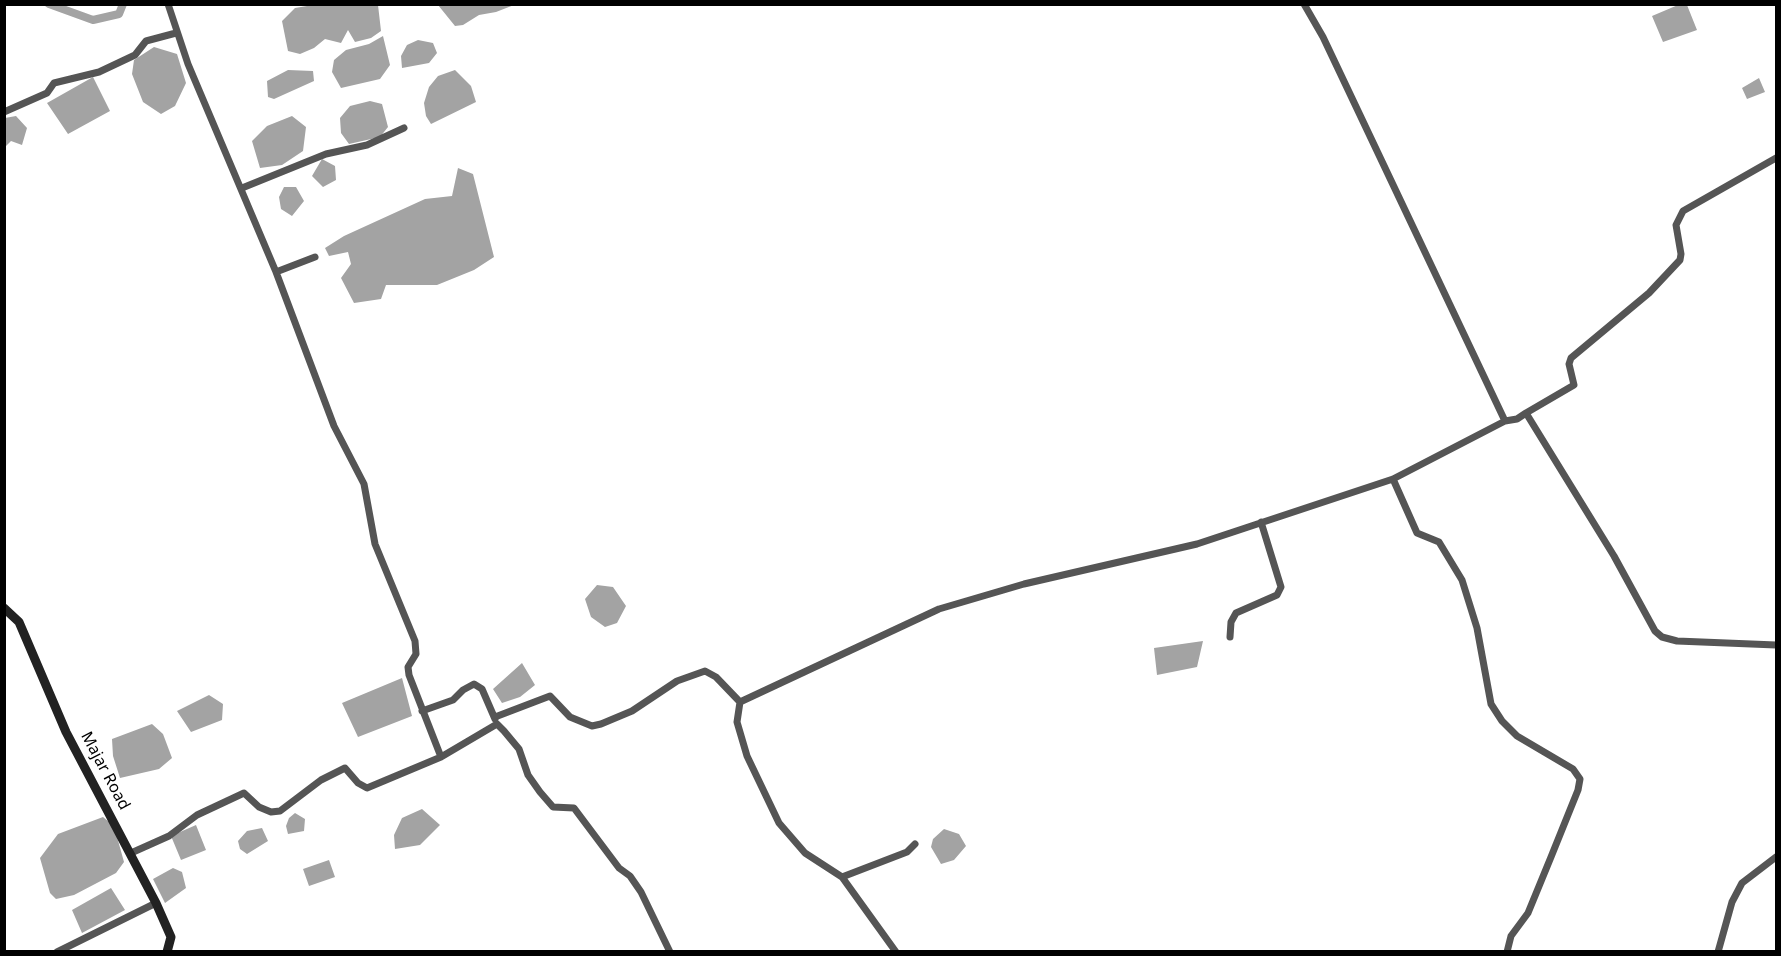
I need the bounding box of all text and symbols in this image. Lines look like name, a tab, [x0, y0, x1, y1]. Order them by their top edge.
street label: Majar Road	[76, 729, 134, 813]

